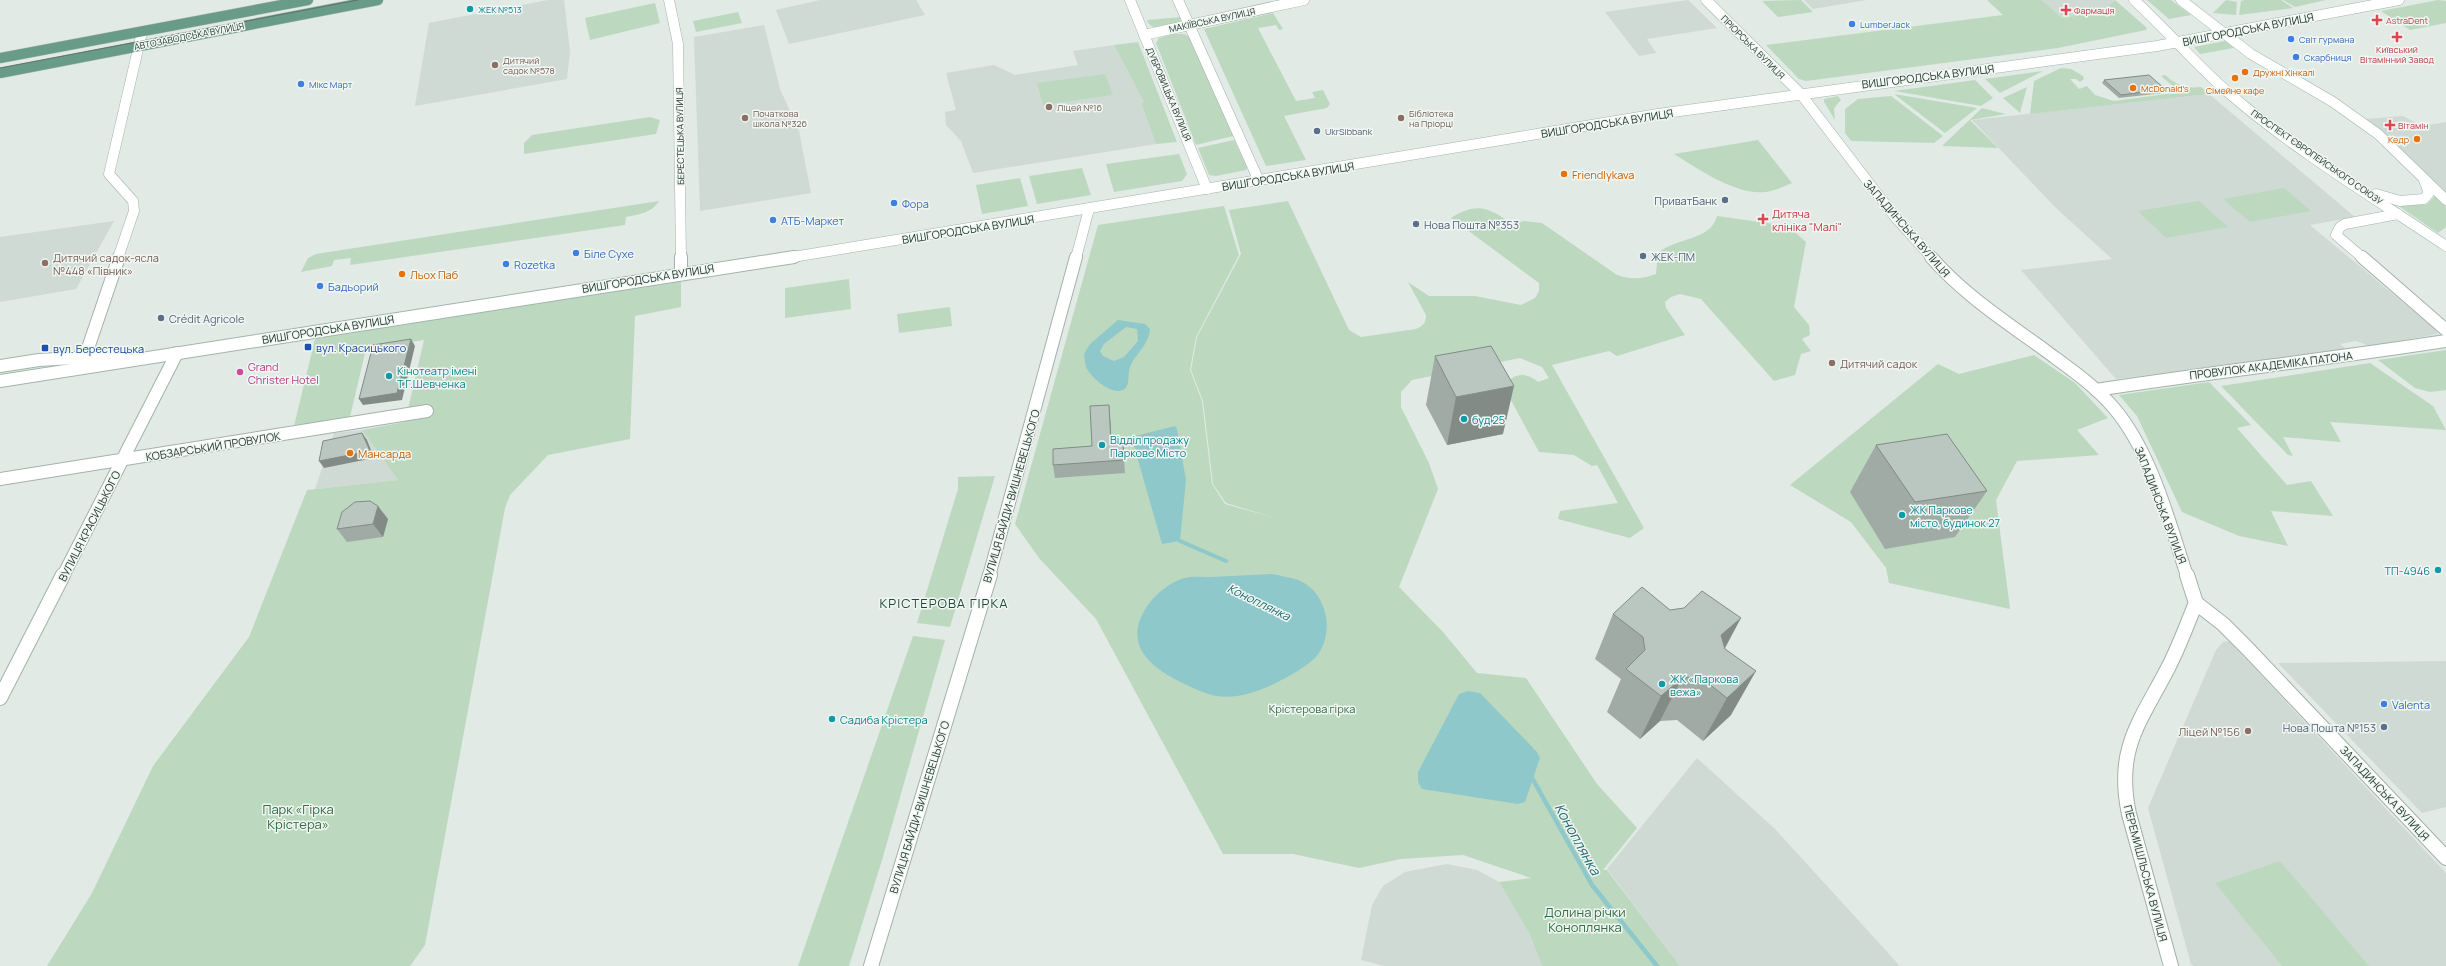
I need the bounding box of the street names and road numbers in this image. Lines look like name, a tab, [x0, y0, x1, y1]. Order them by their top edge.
street label: МАКІЇВСЬКА ВУЛИЦЯ	[1168, 4, 1257, 35]
street label: ВИШГОРОДСЬКА ВУЛИЦЯ	[2181, 9, 2315, 49]
street label: ПРІОРСЬКА ВУЛИЦЯ	[1718, 12, 1788, 82]
street label: АВТОЗАВОДСЬКА ВУЛИЦЯ	[133, 19, 246, 53]
street label: ДУБРОВИЦЬКА ВУЛИЦЯ	[1143, 45, 1195, 143]
street label: ВИШГОРОДСЬКА ВУЛИЦЯ	[1861, 60, 1995, 92]
street label: БЕРЕСТЕЦЬКА ВУЛИЦЯ	[673, 87, 687, 185]
street label: ВИШГОРОДСЬКА ВУЛИЦЯ	[1540, 105, 1674, 141]
street label: ПРОСПЕКТ ЄВРОПЕЙСЬКОГО СОЮЗУ	[2249, 106, 2386, 208]
street label: ВИШГОРОДСЬКА ВУЛИЦЯ	[1221, 158, 1355, 194]
street label: ЗАПАДИНСЬКА ВУЛИЦЯ	[1860, 176, 1954, 280]
street label: ВИШГОРОДСЬКА ВУЛИЦЯ	[901, 211, 1035, 247]
street label: ВИШГОРОДСЬКА ВУЛИЦЯ	[581, 260, 715, 296]
street label: ВИШГОРОДСЬКА ВУЛИЦЯ	[261, 311, 395, 347]
street label: ПРОВУЛОК АКАДЕМІКА ПАТОНА	[2188, 348, 2354, 382]
street label: ВУЛИЦЯ БАЙДИ-ВИШНЕВЕЦЬКОГО	[979, 408, 1043, 584]
street label: КОБЗАРСЬКИЙ ПРОВУЛОК	[145, 428, 282, 464]
street label: ЗАПАДИНСЬКА ВУЛИЦЯ	[2132, 444, 2190, 566]
street label: ВУЛИЦЯ КРАСИЦЬКОГО	[55, 468, 123, 584]
street label: ВУЛИЦЯ БАЙДИ-ВИШНЕВЕЦЬКОГО	[886, 719, 952, 895]
street label: ЗАПАДИНСЬКА ВУЛИЦЯ	[2337, 742, 2433, 844]
street label: ПЕРЕМИШЛЬСЬКА ВУЛИЦЯ	[2121, 803, 2171, 943]

